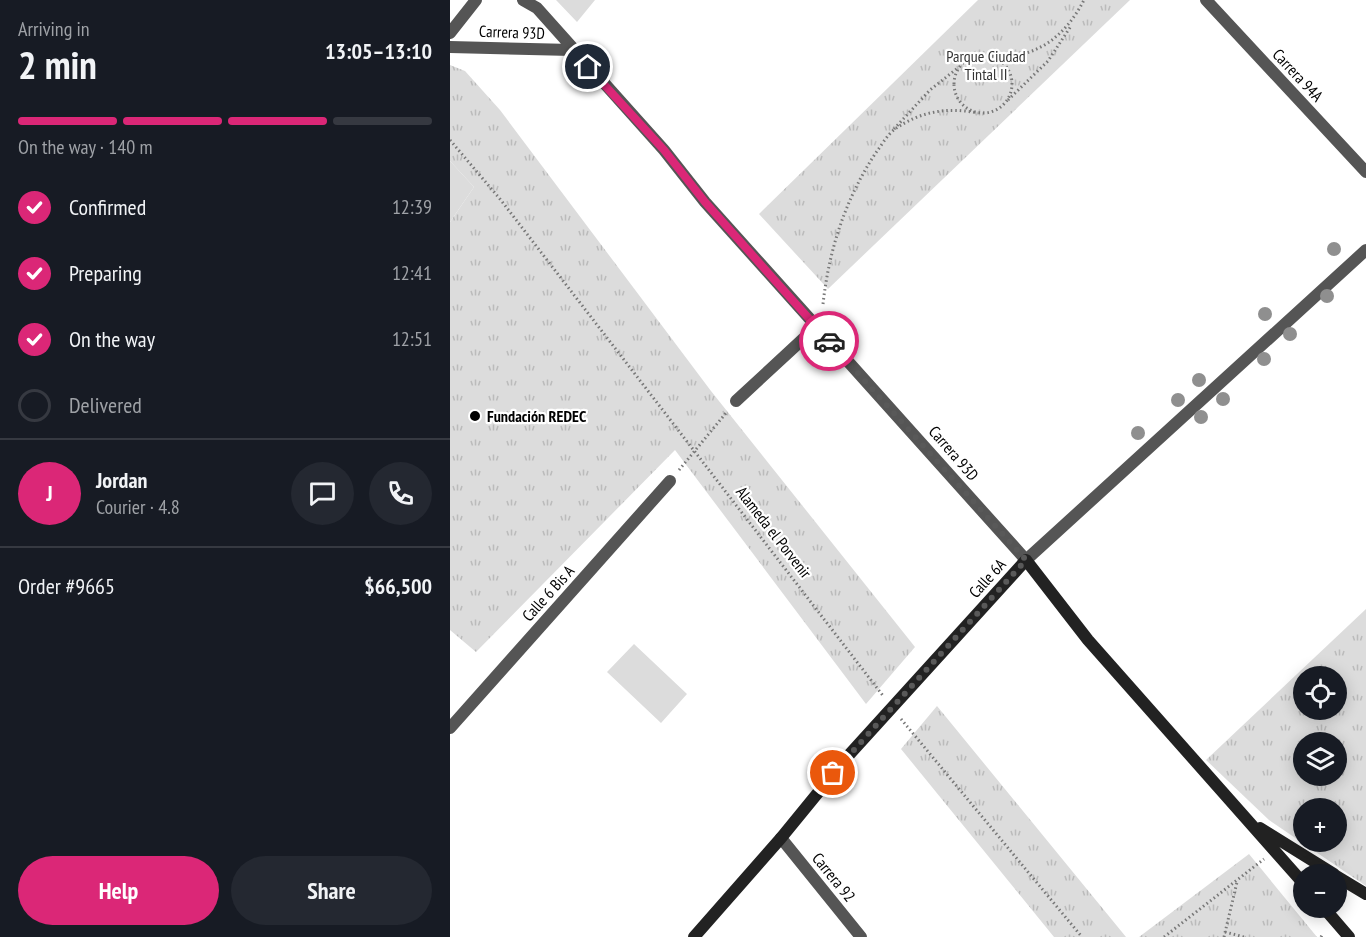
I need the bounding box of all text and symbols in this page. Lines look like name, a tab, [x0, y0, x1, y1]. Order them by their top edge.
text: Arriving in	[18, 16, 90, 42]
street label: Carrera 93D	[479, 21, 545, 43]
text: 13:05–13:10	[325, 37, 432, 65]
text: 2 min	[18, 39, 97, 90]
pin	[562, 41, 613, 92]
street label: Carrera 94A	[1269, 44, 1328, 106]
park label: Parque Ciudad Tintal II	[946, 46, 1026, 84]
icon: home	[571, 50, 604, 83]
text: On the way · 140 m	[18, 134, 153, 160]
icon: check	[18, 191, 51, 224]
text: Confirmed	[69, 193, 146, 221]
text: 12:39	[392, 194, 432, 220]
icon: check	[18, 257, 51, 290]
text: Preparing	[69, 259, 142, 287]
text: 12:41	[392, 260, 432, 286]
courier	[799, 311, 859, 371]
icon: check	[18, 323, 51, 356]
text: On the way	[69, 325, 155, 353]
icon: car	[813, 325, 846, 358]
text: 12:51	[392, 326, 432, 352]
text: Delivered	[69, 391, 142, 419]
place label: Fundación REDEC	[487, 406, 587, 426]
marker: Fundación REDEC	[468, 409, 482, 423]
street label: Carrera 93D	[925, 422, 983, 484]
button: chat	[291, 462, 354, 525]
button: phone	[369, 462, 432, 525]
text: Jordan	[96, 466, 147, 494]
text: J	[46, 479, 53, 507]
street label: Alameda el Porvenir	[732, 482, 816, 582]
text: Courier · 4.8	[96, 494, 180, 520]
street label: Calle 6A	[964, 554, 1010, 602]
street label: Calle 6 Bis A	[518, 561, 579, 625]
text: Order #9665	[18, 572, 115, 600]
text: $66,500	[364, 572, 432, 600]
map controls	[1293, 666, 1347, 918]
button: locate	[1293, 666, 1347, 720]
button: layers	[1293, 732, 1347, 786]
pin	[807, 747, 858, 798]
icon: bag	[816, 756, 849, 789]
button: +	[1293, 798, 1347, 852]
street label: Carrera 92	[808, 848, 860, 906]
button: Help	[18, 856, 219, 925]
button: Share	[231, 856, 432, 925]
button: −	[1293, 864, 1347, 918]

